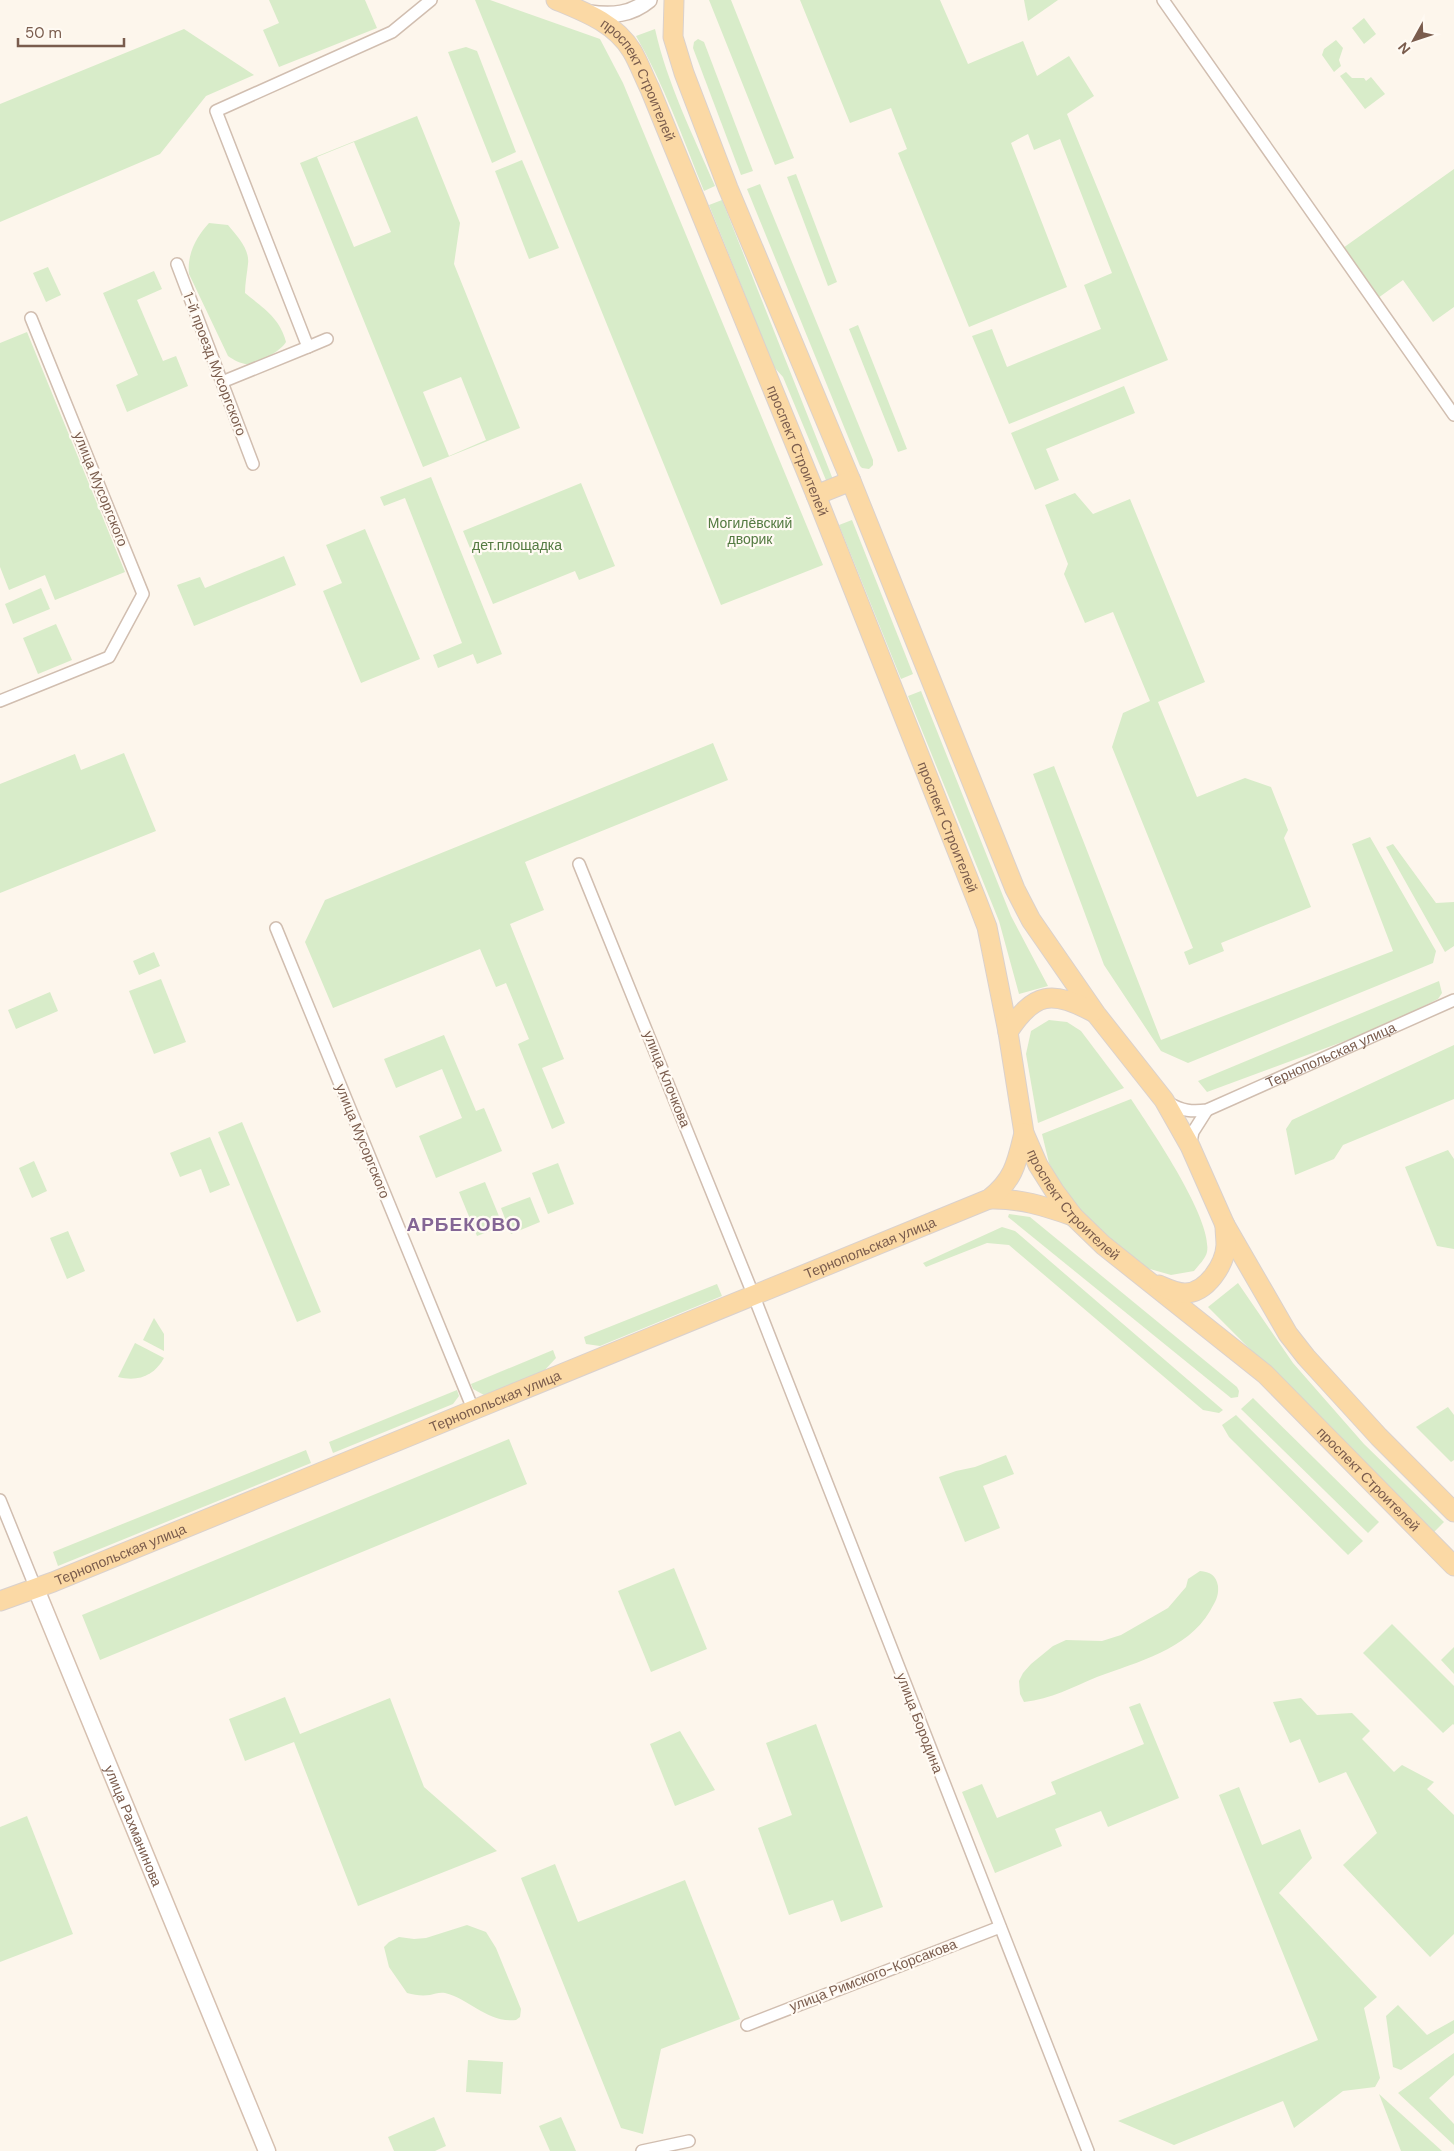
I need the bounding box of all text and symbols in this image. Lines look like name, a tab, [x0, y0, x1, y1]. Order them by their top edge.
street label: проспект Строителей	[597, 14, 679, 144]
scale bar	[18, 15, 124, 47]
north arrow	[1389, 15, 1439, 65]
text: 50 m	[25, 23, 62, 43]
text: N	[1394, 39, 1414, 58]
street label: 1-й проезд Мусоргского	[179, 290, 251, 438]
street label: проспект Строителей	[763, 383, 832, 519]
street label: улица Мусоргского	[70, 429, 132, 549]
park label: Могилёвский дворик	[708, 514, 792, 548]
park label: дет.площадка	[472, 536, 562, 554]
street label: проспект Строителей	[914, 759, 982, 895]
street label: Тернопольская улица	[1263, 1018, 1399, 1092]
street label: улица Клочкова	[639, 1028, 695, 1130]
street label: улица Мусоргского	[332, 1081, 394, 1201]
street label: проспект Строителей	[1023, 1146, 1124, 1264]
district label: АРБЕКОВО	[406, 1212, 522, 1237]
street label: Тернопольская улица	[802, 1213, 939, 1283]
street label: Тернопольская улица	[427, 1366, 564, 1436]
street label: проспект Строителей	[1313, 1423, 1424, 1535]
street label: Тернопольская улица	[52, 1519, 189, 1589]
street label: улица Бородина	[893, 1670, 947, 1776]
street label: улица Рахманинова	[100, 1762, 166, 1889]
street label: улица Римского-Корсакова	[787, 1935, 959, 2015]

